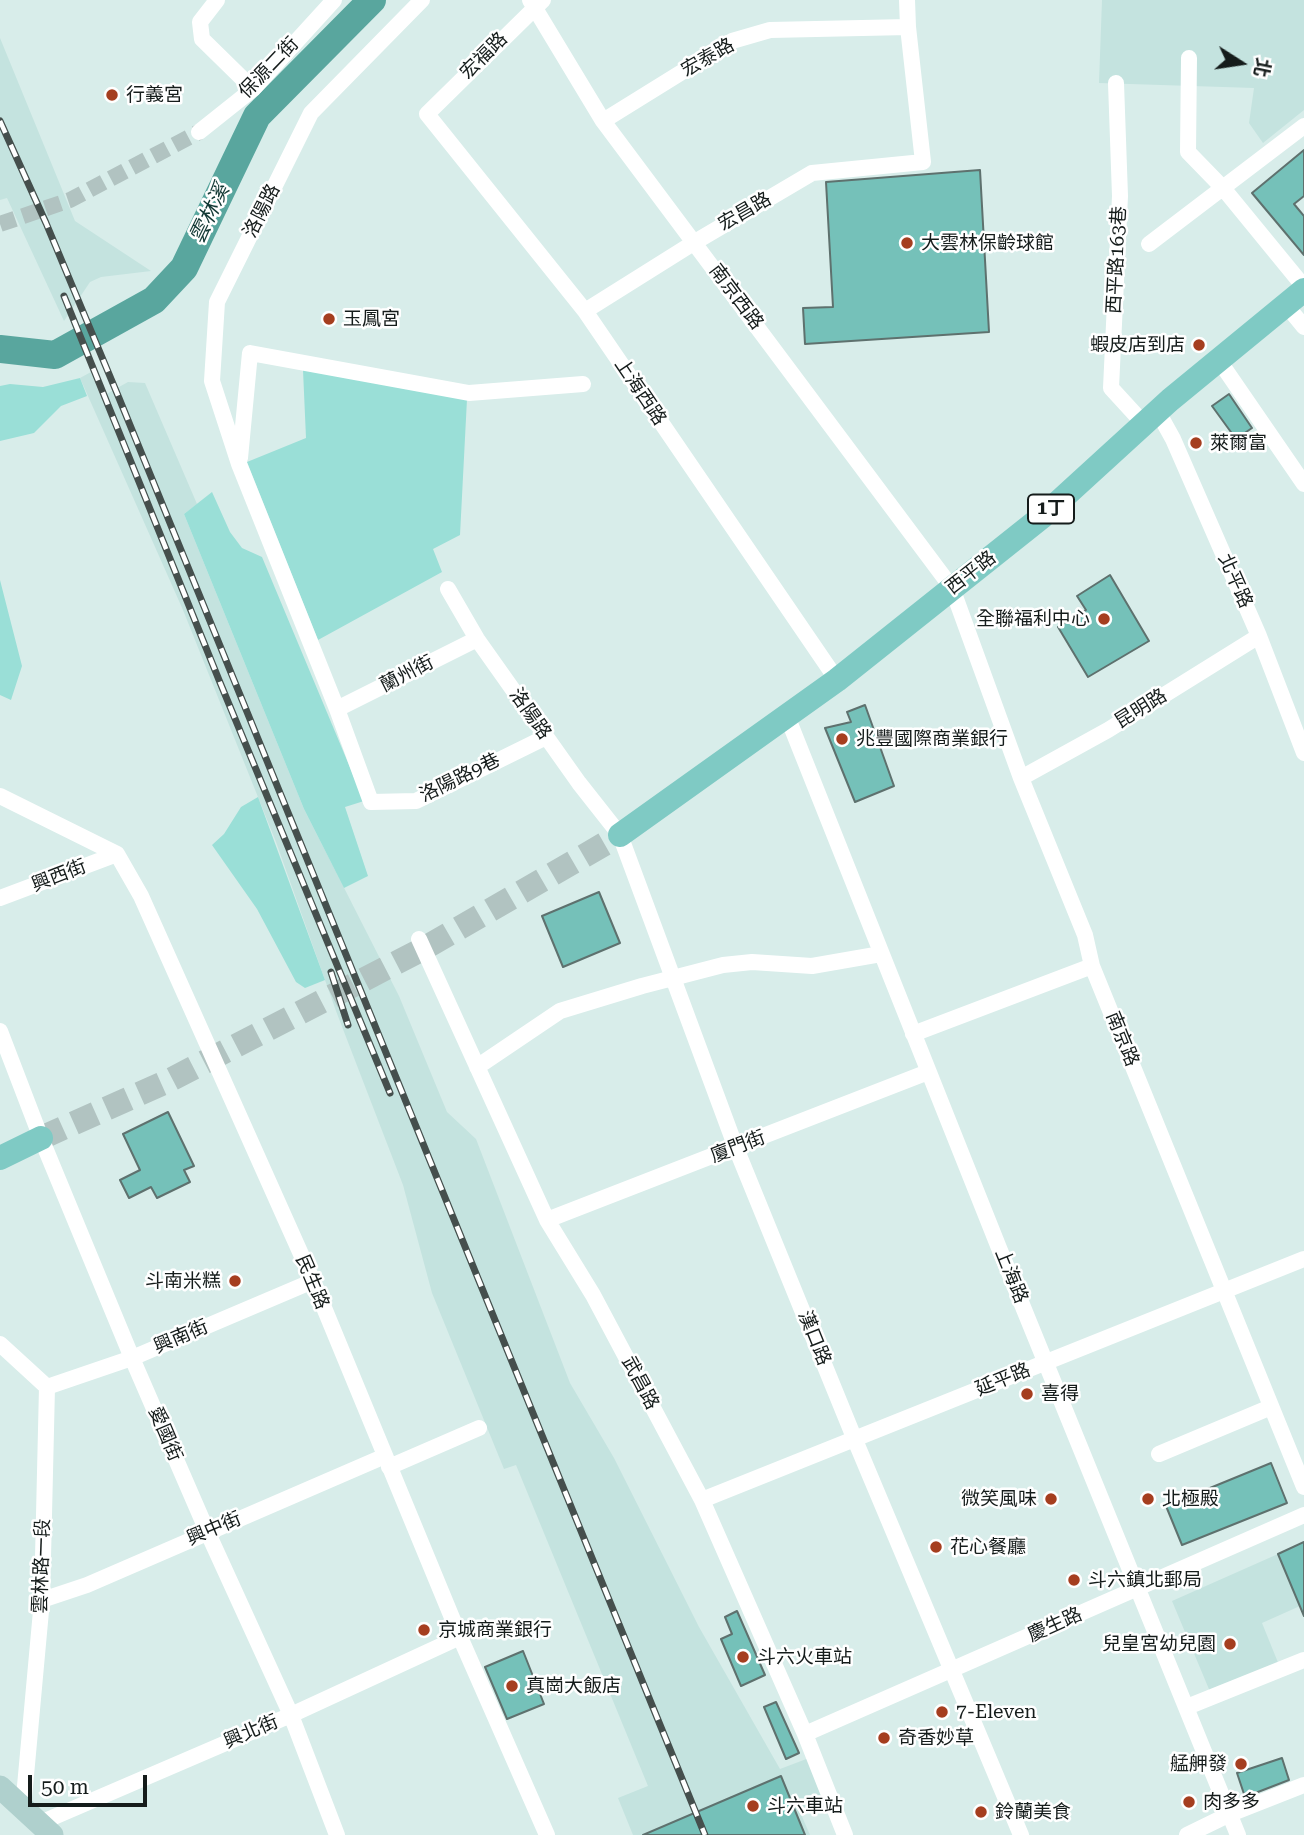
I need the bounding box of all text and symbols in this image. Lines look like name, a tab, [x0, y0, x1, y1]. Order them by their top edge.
street label: 宏福路	[456, 28, 512, 84]
north arrow	[1206, 28, 1276, 98]
street label: 保源二街	[234, 33, 304, 103]
street label: 宏泰路	[678, 34, 738, 82]
text: 北	[1249, 56, 1275, 79]
place label: 行義宮	[126, 84, 183, 106]
marker: 行義宮	[104, 87, 120, 103]
water label: 雲林溪	[185, 180, 235, 248]
street label: 洛陽路	[239, 180, 285, 242]
street label: 宏昌路	[715, 188, 775, 236]
street label: 西平路163巷	[1103, 206, 1131, 314]
place label: 大雲林保齡球館	[921, 232, 1054, 254]
marker: 大雲林保齡球館	[899, 235, 915, 251]
street label: 南京西路	[704, 260, 768, 334]
place label: 玉鳳宮	[343, 308, 400, 330]
marker: 玉鳳宮	[321, 311, 337, 327]
place label: 蝦皮店到店	[1090, 334, 1185, 356]
marker: 蝦皮店到店	[1191, 337, 1207, 353]
street label: 上海西路	[609, 354, 671, 430]
place label: 萊爾富	[1210, 432, 1267, 454]
marker: 萊爾富	[1188, 435, 1204, 451]
road number: 1丁	[1028, 494, 1074, 524]
street label: 西平路	[942, 546, 1000, 600]
street label: 北平路	[1213, 550, 1257, 612]
place label: 全聯福利中心	[976, 608, 1090, 630]
marker: 全聯福利中心	[1096, 611, 1112, 627]
street label: 蘭州街	[376, 651, 438, 697]
street label: 洛陽路	[504, 684, 556, 744]
street label: 昆明路	[1111, 684, 1171, 734]
place label: 兆豐國際商業銀行	[856, 728, 1008, 750]
marker: 兆豐國際商業銀行	[834, 731, 850, 747]
street label: 洛陽路9巷	[416, 749, 504, 807]
street label: 興西街	[28, 855, 90, 897]
street label: 南京路	[1101, 1008, 1143, 1070]
street label: 廈門街	[707, 1126, 769, 1168]
street label: 上海路	[990, 1245, 1032, 1307]
street label: 民生路	[290, 1251, 334, 1313]
place label: 斗南米糕	[145, 1270, 221, 1292]
marker: 斗南米糕	[227, 1273, 243, 1289]
street label: 漢口路	[793, 1307, 835, 1369]
street label: 興南街	[150, 1315, 212, 1359]
street label: 武昌路	[617, 1352, 663, 1414]
street label: 延平路	[972, 1359, 1034, 1401]
place label: 喜得	[1041, 1383, 1079, 1405]
marker: 喜得	[1019, 1386, 1035, 1402]
street label: 愛國街	[143, 1403, 187, 1465]
place label: 微笑風味	[961, 1488, 1037, 1510]
place label: 北極殿	[1162, 1488, 1219, 1510]
marker: 微笑風味	[1043, 1491, 1059, 1507]
marker: 北極殿	[1140, 1491, 1156, 1507]
street label: 興中街	[183, 1507, 245, 1551]
street label: 雲林路一段	[29, 1518, 55, 1614]
place label: 花心餐廳	[950, 1536, 1026, 1558]
marker: 花心餐廳	[928, 1539, 944, 1555]
place label: 斗六鎮北郵局	[1088, 1569, 1202, 1591]
marker: 斗六鎮北郵局	[1066, 1572, 1082, 1588]
street label: 慶生路	[1024, 1603, 1086, 1647]
place label: 京城商業銀行	[438, 1619, 552, 1641]
marker: 京城商業銀行	[416, 1622, 432, 1638]
place label: 兒皇宮幼兒園	[1102, 1633, 1216, 1655]
marker: 兒皇宮幼兒園	[1222, 1636, 1238, 1652]
place label: 斗六火車站	[757, 1646, 852, 1668]
marker: 斗六火車站	[735, 1649, 751, 1665]
place label: 真崗大飯店	[526, 1675, 621, 1697]
marker: 真崗大飯店	[504, 1678, 520, 1694]
place label: 7-Eleven	[956, 1701, 1037, 1723]
marker: 7-Eleven	[934, 1704, 950, 1720]
street label: 興北街	[220, 1710, 282, 1754]
place label: 奇香妙草	[898, 1727, 974, 1749]
marker: 奇香妙草	[876, 1730, 892, 1746]
place label: 艋舺發	[1170, 1753, 1227, 1775]
marker: 艋舺發	[1233, 1756, 1249, 1772]
scale bar	[32, 1762, 150, 1806]
text: 50 m	[41, 1775, 89, 1799]
place label: 肉多多	[1203, 1791, 1260, 1813]
marker: 肉多多	[1181, 1794, 1197, 1810]
place label: 斗六車站	[767, 1795, 843, 1817]
marker: 斗六車站	[745, 1798, 761, 1814]
place label: 鈴蘭美食	[995, 1801, 1071, 1823]
marker: 鈴蘭美食	[973, 1804, 989, 1820]

